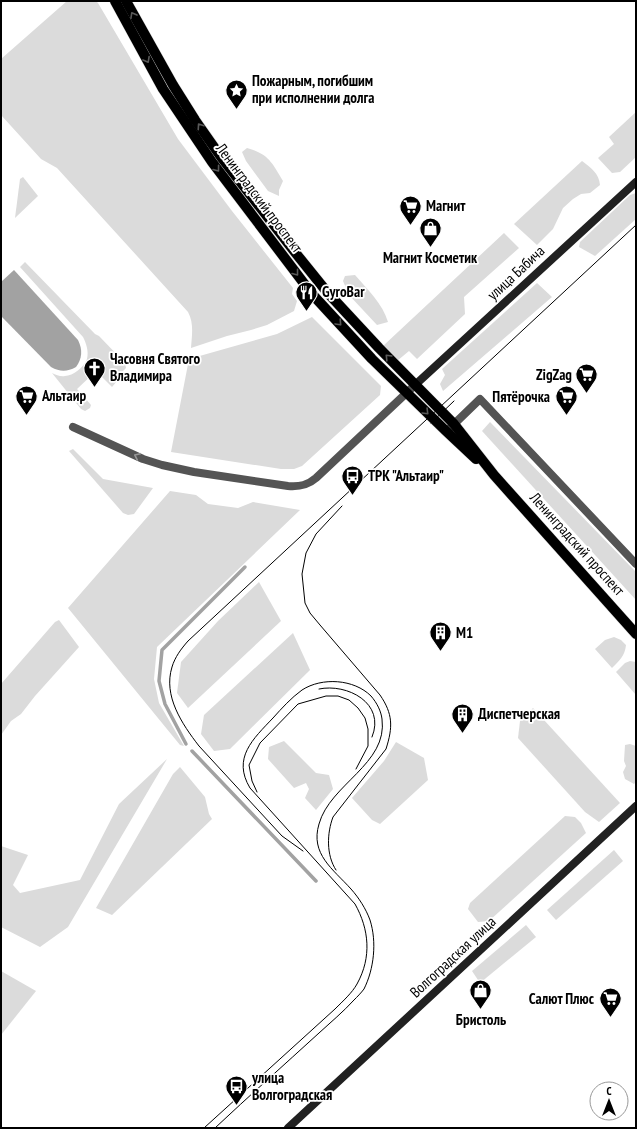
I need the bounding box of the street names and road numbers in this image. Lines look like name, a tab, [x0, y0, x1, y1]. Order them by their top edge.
street label: Ленинградский проспект	[211, 138, 307, 256]
street label: улица Бабича	[483, 241, 548, 304]
street label: Ленинградский проспект	[525, 487, 629, 599]
street label: Волгоградская улица	[406, 912, 500, 1001]

